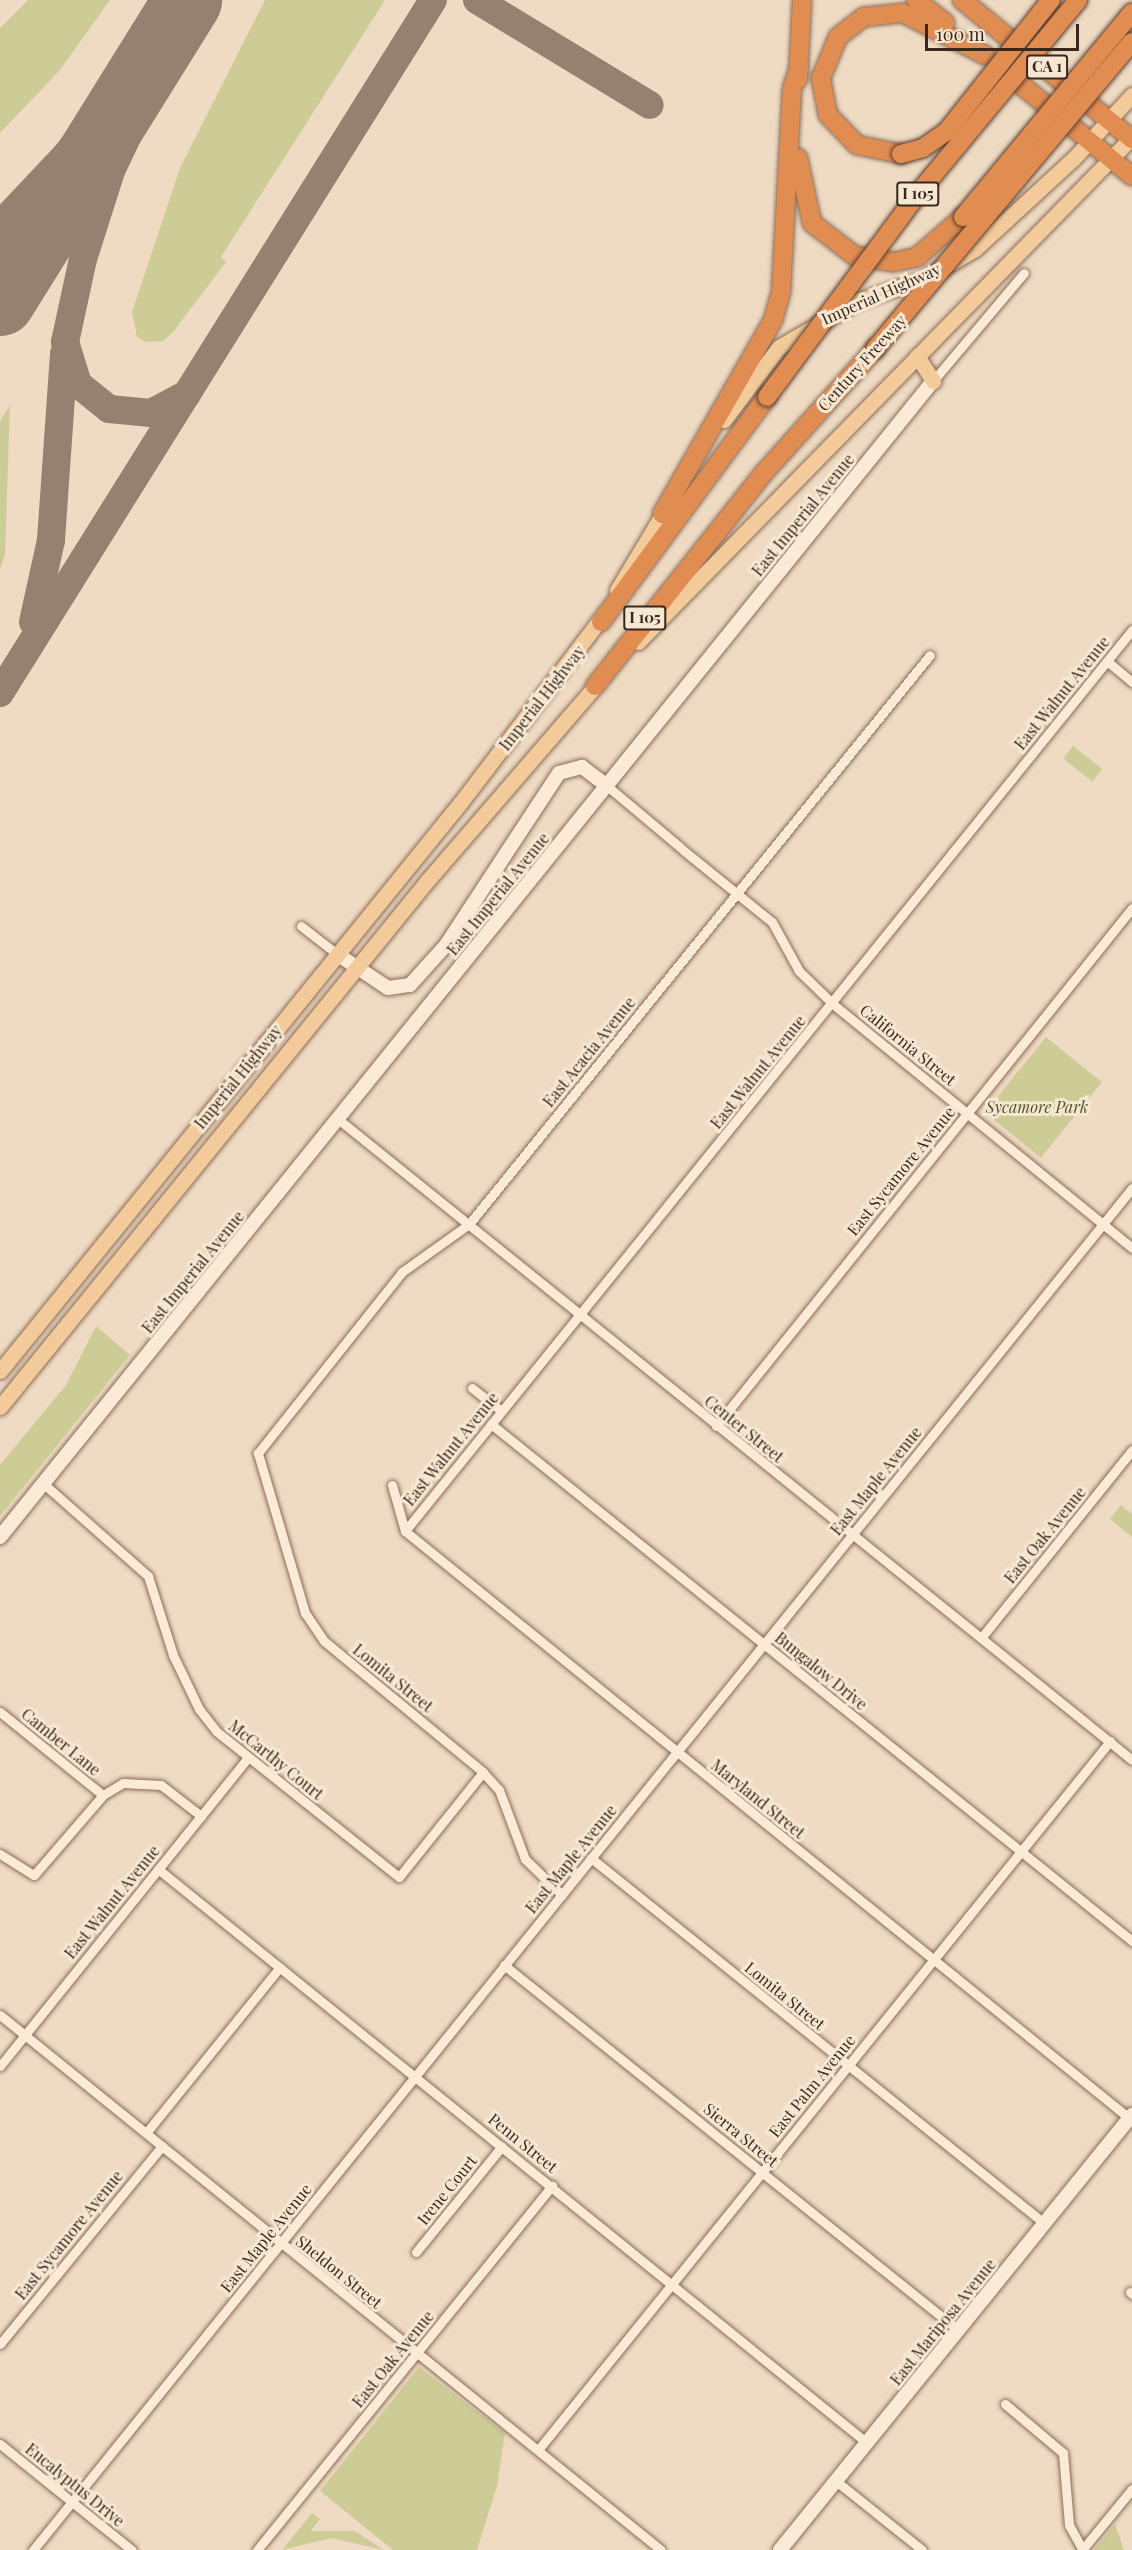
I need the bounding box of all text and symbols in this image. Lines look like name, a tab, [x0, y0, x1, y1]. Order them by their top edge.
scale bar	[928, 12, 1082, 50]
text: 100 m	[936, 22, 985, 46]
road number: CA 1	[1026, 55, 1068, 79]
road number: I 105	[896, 182, 940, 206]
street label: Imperial Highway	[819, 259, 943, 329]
street label: Century Freeway	[814, 311, 910, 415]
street label: East Imperial Avenue	[747, 450, 859, 580]
road number: I 105	[622, 606, 668, 630]
street label: East Walnut Avenue	[1010, 632, 1114, 754]
street label: Imperial Highway	[495, 642, 589, 754]
street label: East Imperial Avenue	[442, 829, 554, 959]
street label: East Acacia Avenue	[538, 993, 640, 1111]
street label: California Street	[856, 1000, 960, 1090]
street label: East Walnut Avenue	[706, 1011, 810, 1133]
street label: Imperial Highway	[190, 1021, 286, 1133]
park label: Sycamore Park	[986, 1097, 1088, 1117]
street label: East Sycamore Avenue	[843, 1102, 959, 1240]
street label: East Imperial Avenue	[137, 1207, 249, 1337]
street label: East Walnut Avenue	[399, 1388, 503, 1510]
street label: Center Street	[700, 1391, 788, 1467]
street label: East Maple Avenue	[826, 1423, 926, 1539]
street label: East Oak Avenue	[1000, 1482, 1090, 1588]
street label: Bungalow Drive	[771, 1628, 871, 1714]
street label: Lomita Street	[349, 1640, 437, 1716]
street label: Camber Lane	[17, 1704, 105, 1780]
street label: McCarthy Court	[225, 1716, 327, 1804]
street label: Maryland Street	[707, 1755, 809, 1843]
street label: East Maple Avenue	[521, 1801, 621, 1917]
street label: East Walnut Avenue	[60, 1841, 164, 1963]
street label: Lomita Street	[741, 1958, 829, 2034]
street label: East Palm Avenue	[764, 2030, 860, 2142]
street label: Sierra Street	[700, 2099, 782, 2171]
street label: Penn Street	[485, 2109, 561, 2177]
street label: Irene Court	[413, 2151, 481, 2229]
street label: East Sycamore Avenue	[11, 2166, 127, 2304]
street label: East Maple Avenue	[216, 2180, 316, 2296]
street label: Sheldon Street	[292, 2231, 386, 2313]
street label: East Mariposa Avenue	[886, 2255, 1000, 2389]
street label: East Oak Avenue	[348, 2306, 438, 2412]
street label: Eucalyptus Drive	[22, 2439, 128, 2531]

